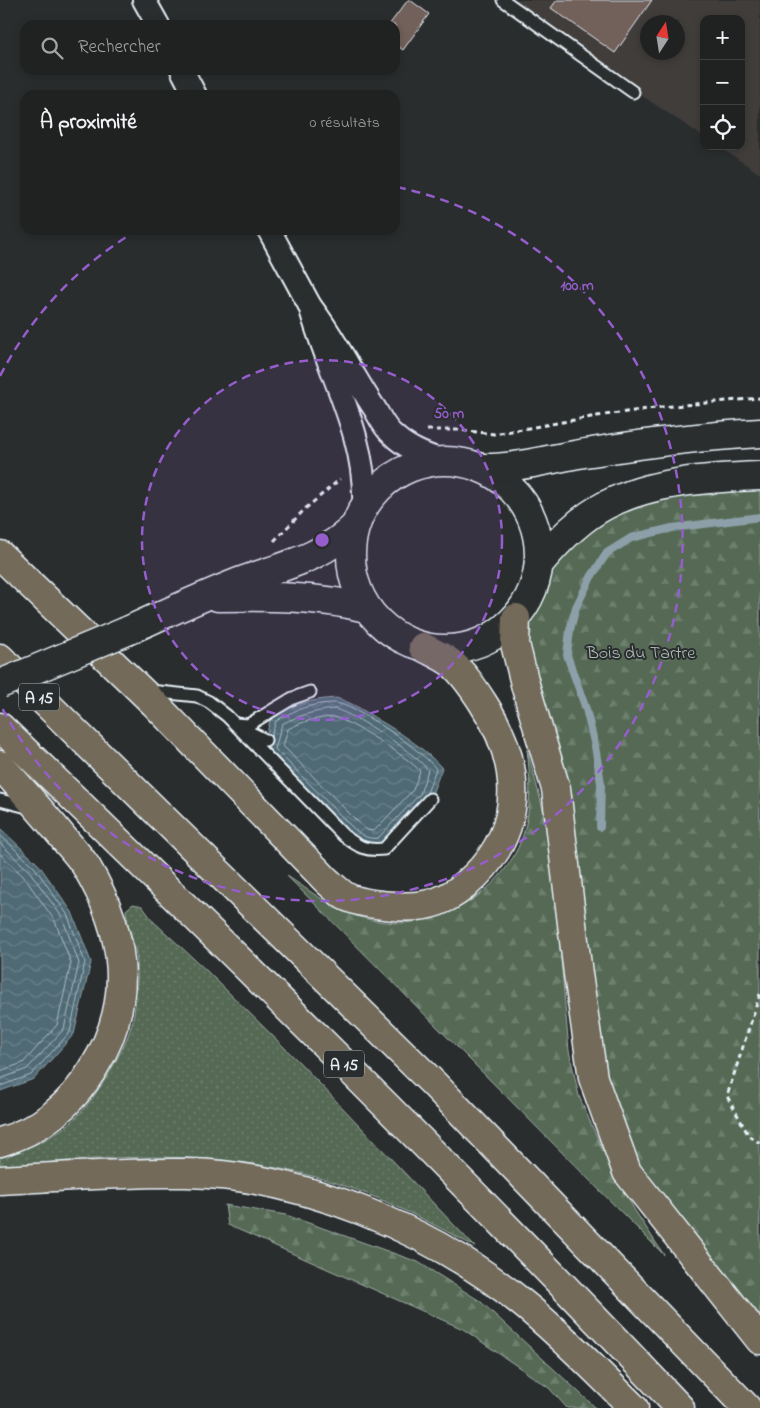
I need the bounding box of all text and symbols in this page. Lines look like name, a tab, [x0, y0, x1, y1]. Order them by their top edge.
north arrow	[640, 15, 685, 60]
map controls	[700, 15, 745, 150]
button: +	[700, 15, 745, 60]
search box	[20, 20, 400, 75]
icon: search	[38, 34, 66, 62]
text: Rechercher	[78, 34, 161, 61]
button: −	[700, 60, 745, 105]
button: locate	[700, 105, 745, 150]
text: À proximité	[40, 108, 137, 138]
text: 0 résultats	[309, 111, 380, 135]
text: 100 m	[560, 275, 594, 297]
text: 50 m	[434, 403, 465, 425]
centre of rings	[313, 531, 331, 549]
park label: Bois du Tartre	[586, 641, 696, 667]
road number: A 15	[19, 684, 59, 710]
road number: A 15	[324, 1050, 364, 1078]

